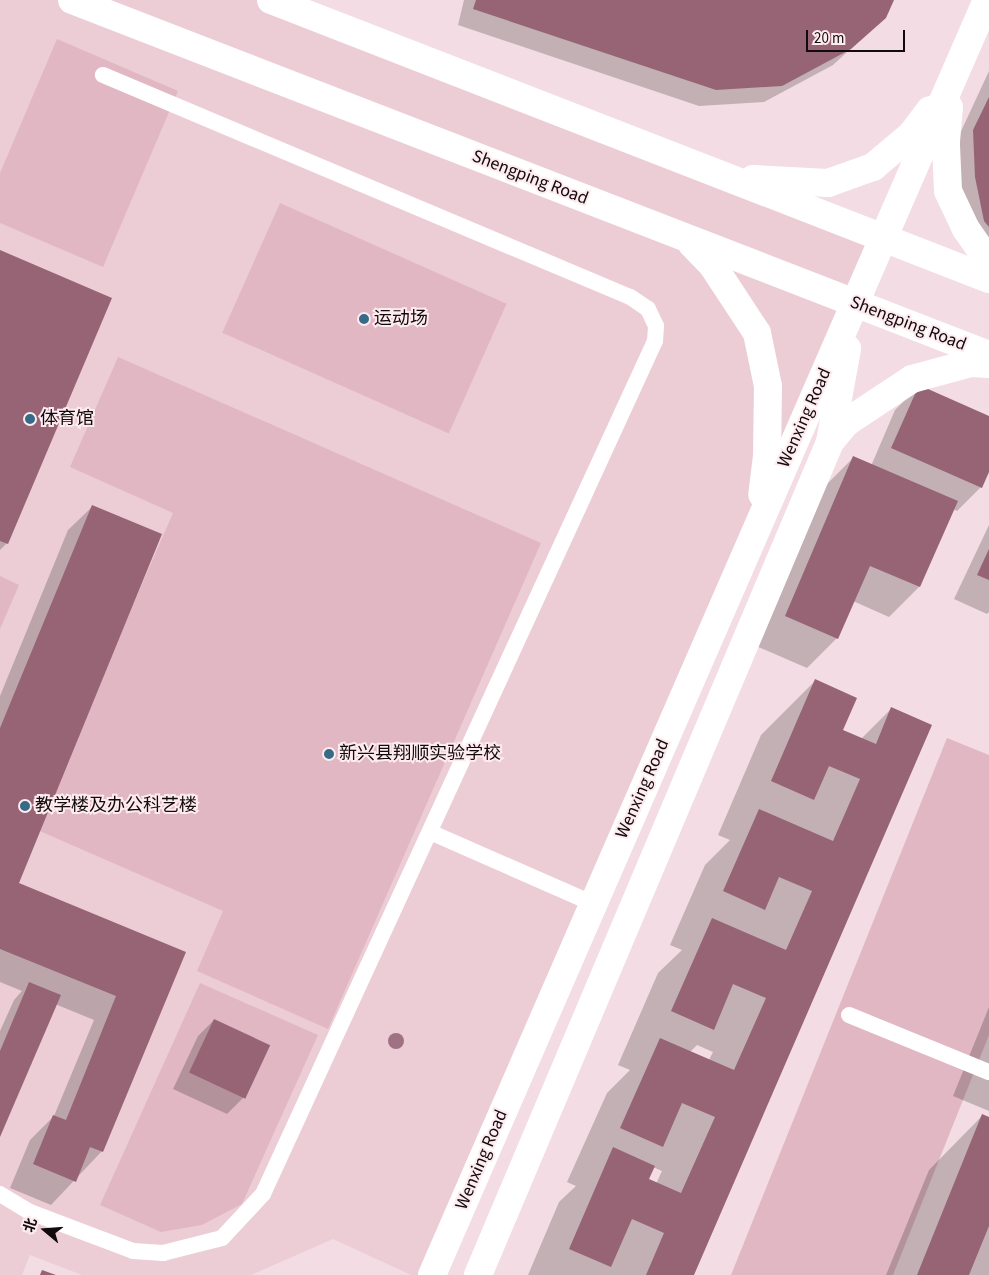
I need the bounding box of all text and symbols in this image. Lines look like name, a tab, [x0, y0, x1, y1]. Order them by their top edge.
scale bar	[809, 20, 908, 52]
text: 20 m	[814, 28, 844, 49]
street label: Shengping Road	[469, 146, 591, 210]
street label: Shengping Road	[847, 292, 969, 356]
place label: 运动场	[374, 308, 428, 330]
marker: 运动场	[358, 313, 370, 325]
street label: Wenxing Road	[773, 365, 837, 471]
place label: 体育馆	[40, 408, 94, 430]
marker: 体育馆	[24, 413, 36, 425]
street label: Wenxing Road	[611, 736, 675, 842]
place label: 新兴县翔顺实验学校	[339, 743, 501, 765]
marker: 新兴县翔顺实验学校	[323, 748, 335, 760]
place label: 教学楼及办公科艺楼	[35, 795, 197, 817]
marker: 教学楼及办公科艺楼	[19, 800, 31, 812]
street label: Wenxing Road	[451, 1107, 513, 1213]
north arrow	[20, 1205, 70, 1255]
text: 北	[19, 1216, 42, 1235]

